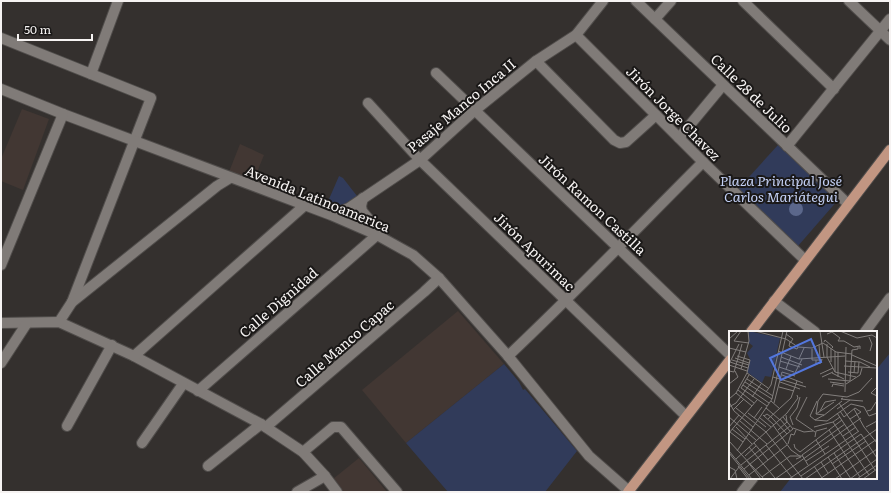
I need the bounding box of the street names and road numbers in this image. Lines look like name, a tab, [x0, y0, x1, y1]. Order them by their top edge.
street label: Calle 28 de Julio	[707, 49, 797, 137]
street label: Pasaje Manco Inca II	[403, 54, 519, 156]
street label: Jirón Jorge Chavez	[622, 61, 726, 165]
street label: Jirón Ramon Castilla	[535, 149, 652, 260]
street label: Avenida Latinoamerica	[243, 160, 394, 236]
street label: Jirón Apurimac	[490, 207, 580, 295]
street label: Calle Dignidad	[234, 262, 322, 342]
street label: Calle Manco Capac	[290, 294, 398, 392]

